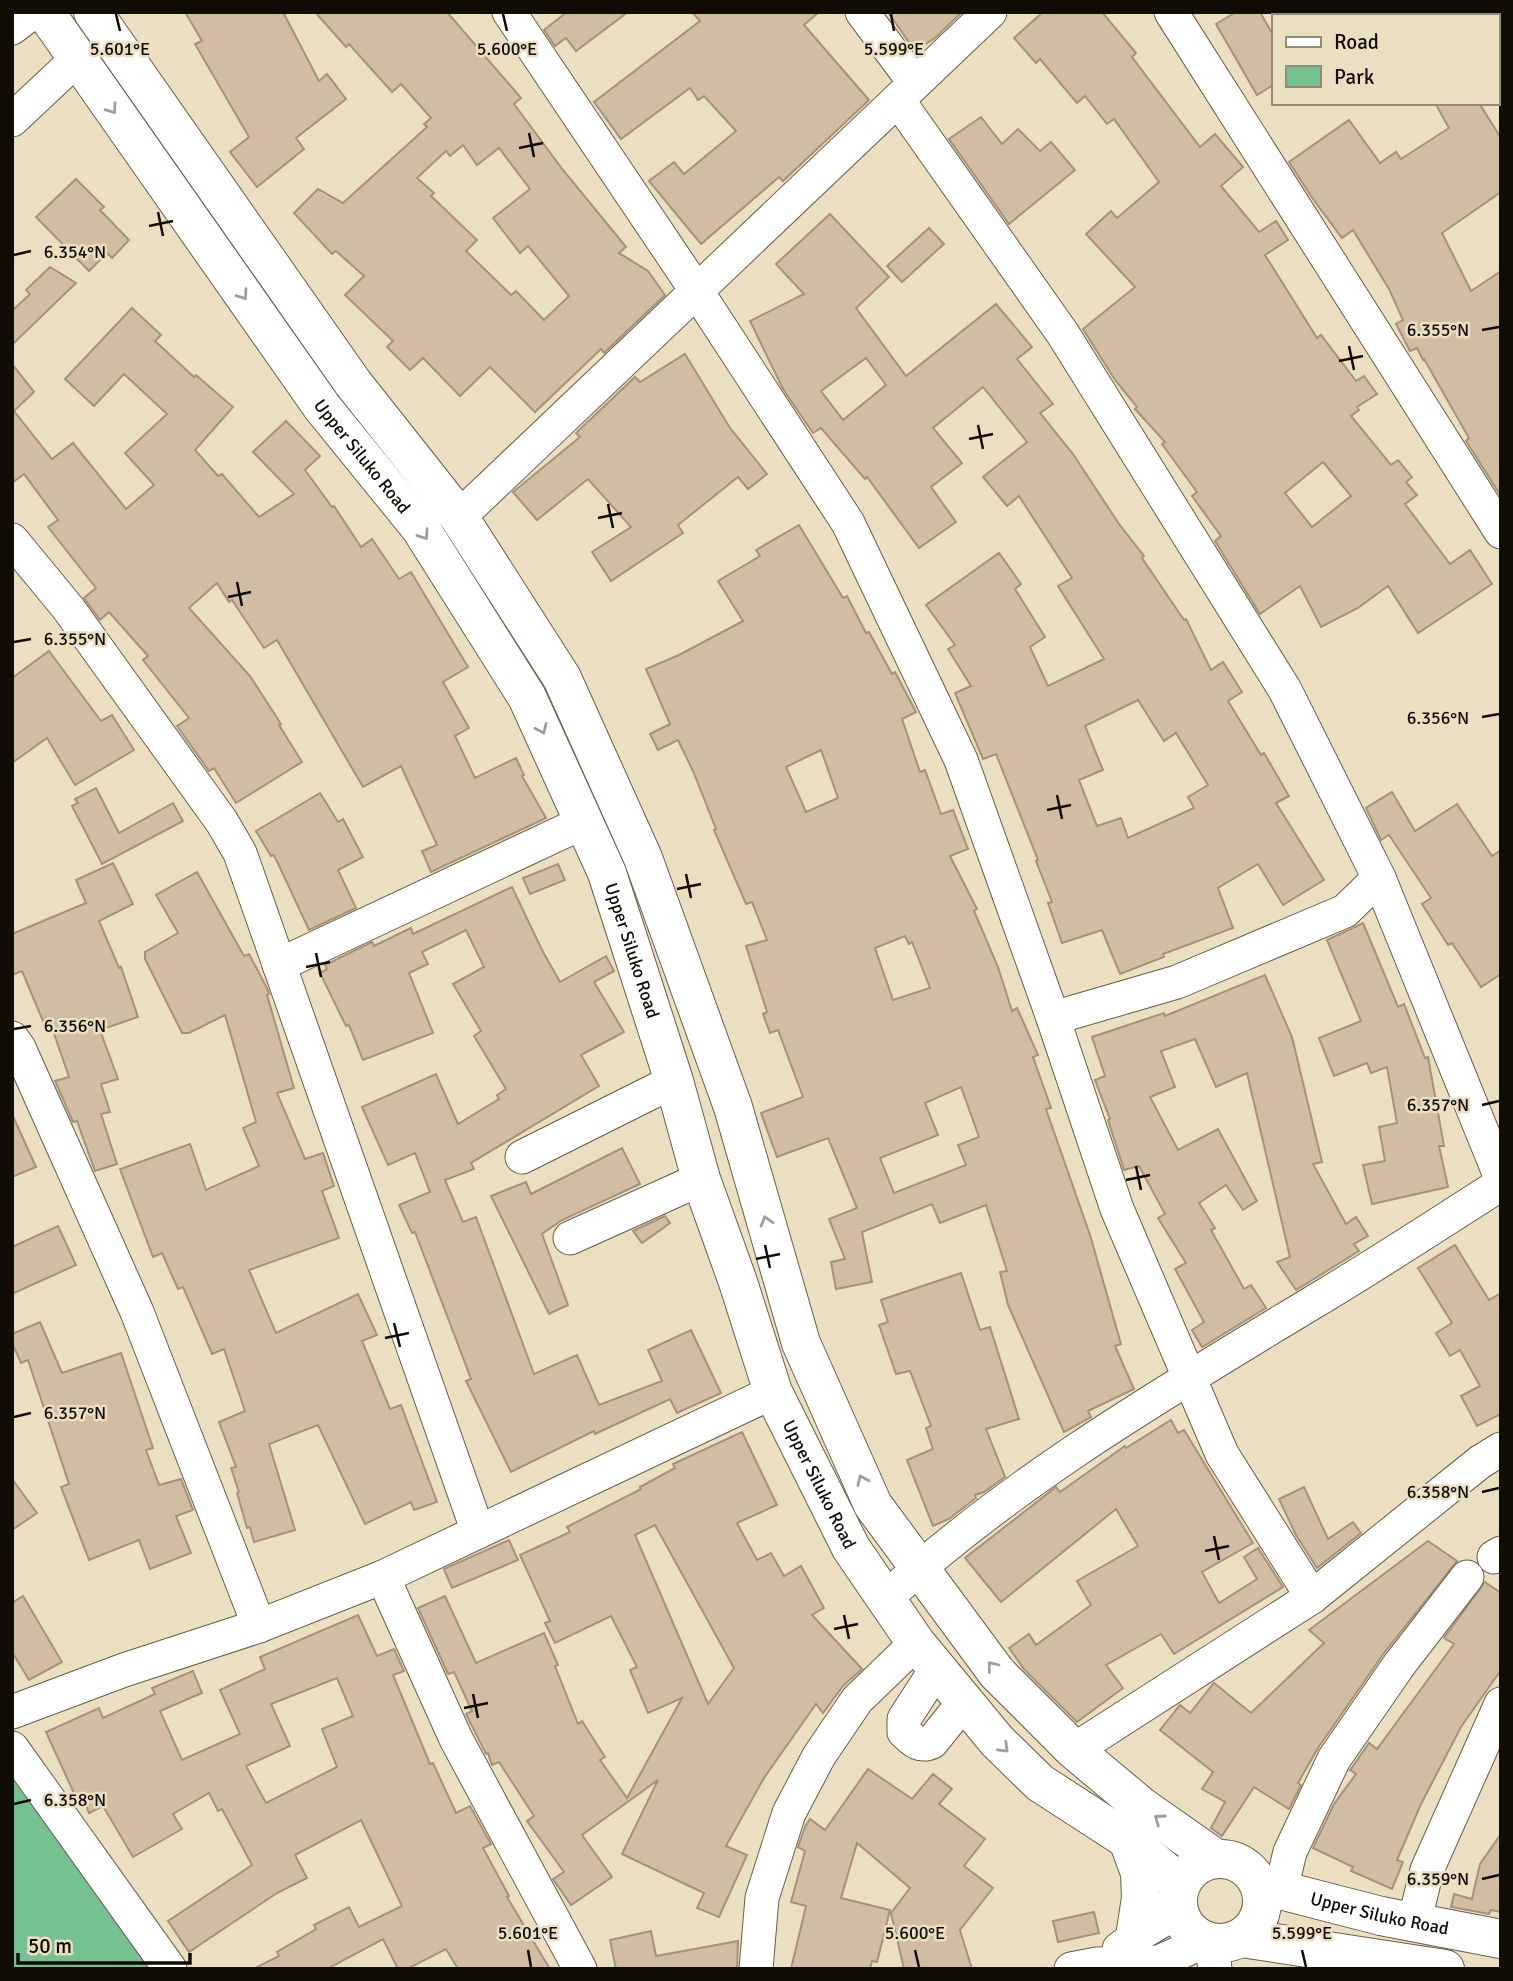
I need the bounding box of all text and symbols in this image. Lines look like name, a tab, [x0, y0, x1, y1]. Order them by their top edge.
legend	[1272, 14, 1499, 105]
text: Road	[1334, 29, 1379, 55]
text: 5.601°E	[90, 38, 150, 60]
text: 5.600°E	[477, 38, 537, 60]
text: 5.599°E	[864, 38, 924, 60]
text: Park	[1334, 64, 1375, 90]
one-way arrow	[104, 101, 116, 114]
text: 6.354°N	[44, 241, 106, 263]
one-way arrow	[235, 287, 247, 300]
text: 6.355°N	[1407, 319, 1469, 341]
street label: Upper Siluko Road	[309, 395, 415, 518]
one-way arrow	[416, 527, 428, 540]
text: 6.355°N	[44, 628, 106, 650]
text: 6.356°N	[1407, 707, 1469, 729]
one-way arrow	[534, 722, 548, 734]
street label: Upper Siluko Road	[600, 880, 664, 1021]
text: 6.356°N	[44, 1015, 106, 1037]
text: 6.357°N	[1407, 1094, 1469, 1116]
one-way arrow	[759, 1216, 774, 1228]
text: 6.357°N	[44, 1402, 106, 1424]
street label: Upper Siluko Road	[778, 1416, 861, 1553]
one-way arrow	[856, 1475, 870, 1487]
text: 6.358°N	[1407, 1481, 1469, 1503]
one-way arrow	[987, 1661, 1000, 1674]
one-way arrow	[996, 1740, 1008, 1752]
text: 6.358°N	[44, 1789, 106, 1811]
one-way arrow	[1154, 1815, 1167, 1827]
text: 6.359°N	[1407, 1868, 1469, 1890]
street label: Upper Siluko Road	[1308, 1887, 1450, 1940]
scale bar	[18, 1922, 189, 1966]
text: 5.601°E	[498, 1922, 558, 1944]
text: 5.600°E	[885, 1922, 945, 1944]
text: 5.599°E	[1272, 1922, 1332, 1944]
text: 50 m	[28, 1933, 72, 1959]

